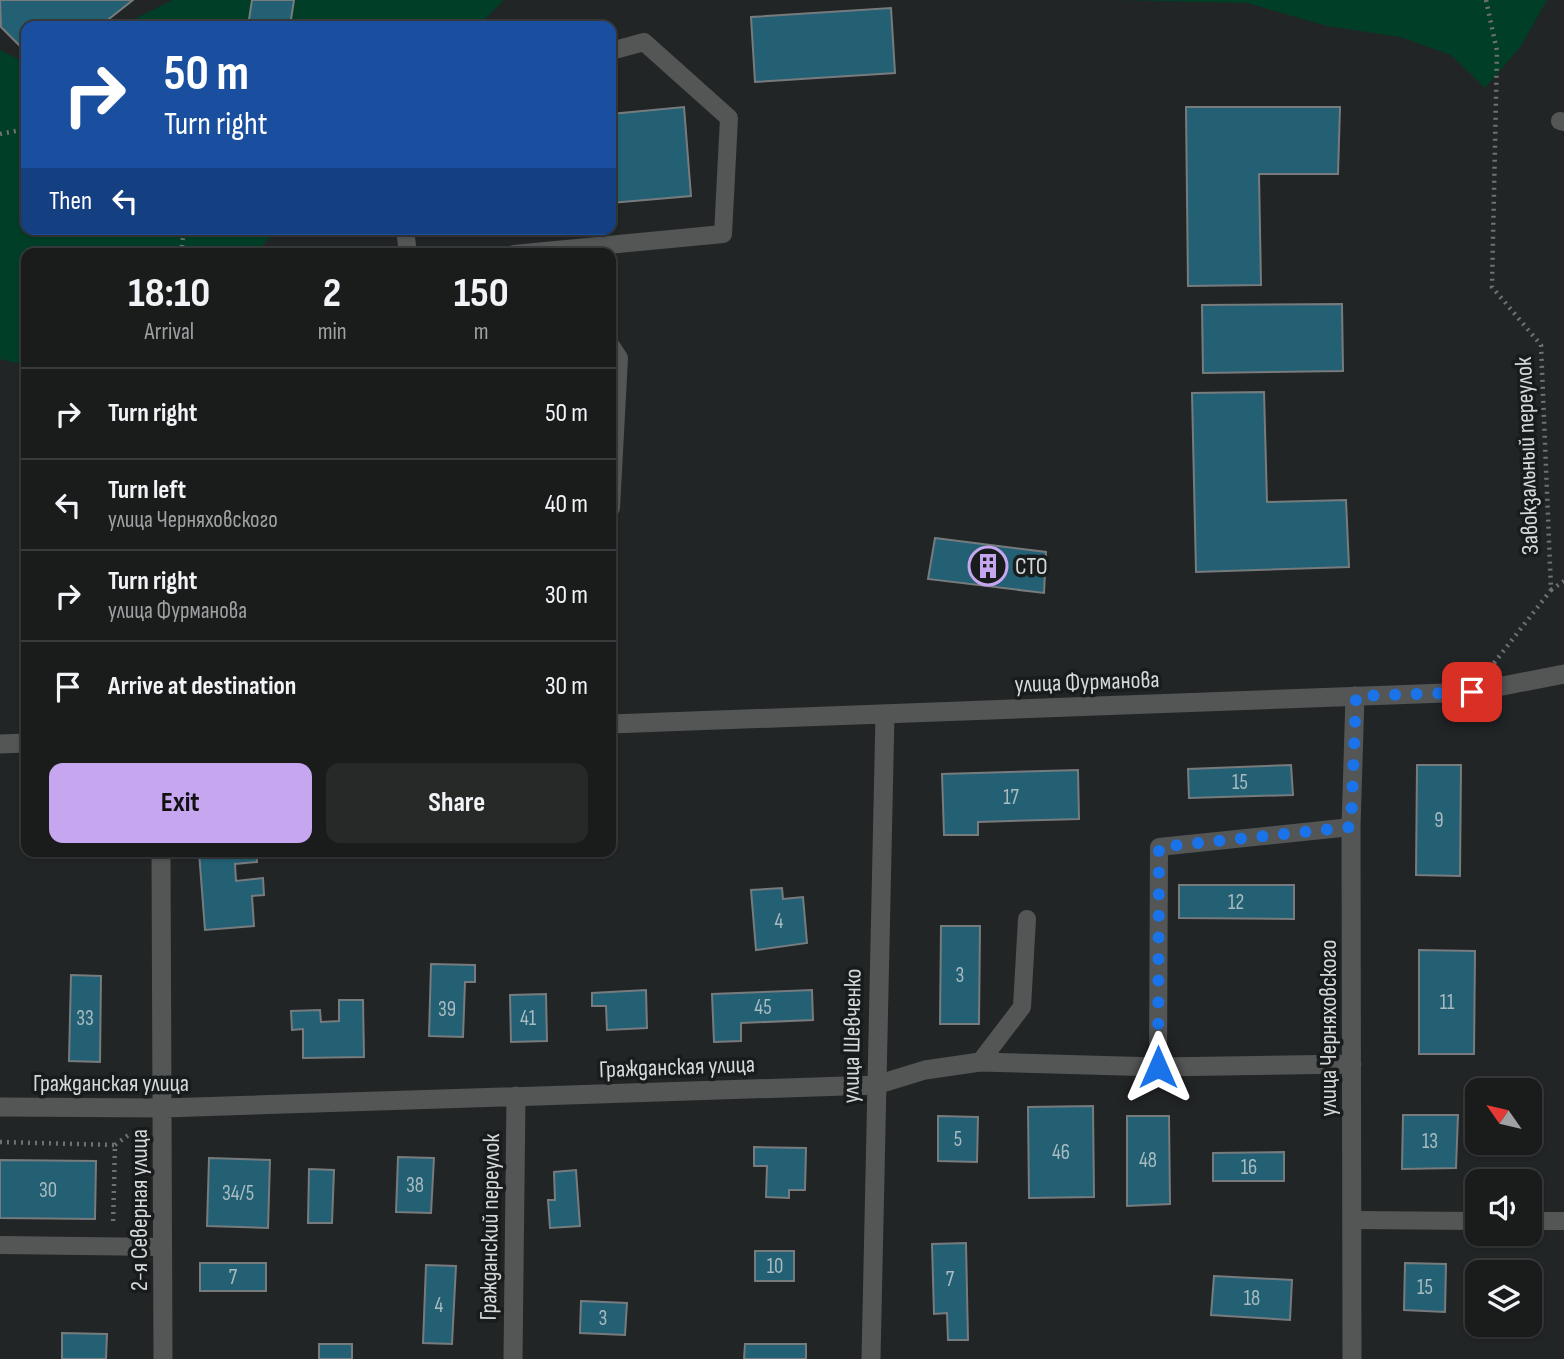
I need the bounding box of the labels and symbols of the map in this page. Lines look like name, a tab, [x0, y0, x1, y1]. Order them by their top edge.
street label: Завокзальный переулок	[1509, 356, 1545, 555]
building icon: СТО	[967, 545, 1009, 587]
place label: СТО	[1015, 552, 1048, 581]
pin	[1442, 662, 1502, 722]
street label: улица Фурманова	[1014, 665, 1160, 699]
house number: 15	[1232, 770, 1248, 795]
house number: 17	[1003, 785, 1019, 810]
house number: 9	[1434, 808, 1444, 833]
house number: 12	[1228, 890, 1244, 915]
house number: 4	[775, 909, 784, 934]
street label: улица Черняховского	[1314, 939, 1343, 1117]
house number: 3	[956, 963, 964, 988]
street label: улица Шевченко	[836, 968, 868, 1104]
house number: 11	[1440, 990, 1455, 1015]
house number: 45	[754, 995, 772, 1020]
house number: 39	[438, 997, 456, 1022]
house number: 33	[76, 1006, 94, 1031]
house number: 41	[520, 1006, 537, 1031]
position arrow	[1121, 1030, 1195, 1104]
street label: Гражданская улица	[599, 1050, 755, 1084]
street label: Гражданская улица	[33, 1069, 189, 1098]
north arrow	[1465, 1078, 1542, 1155]
house number: 5	[954, 1127, 962, 1152]
street label: 2-я Северная улица	[125, 1129, 154, 1291]
house number: 13	[1422, 1129, 1438, 1154]
street label: Гражданский переулок	[474, 1132, 506, 1321]
house number: 46	[1052, 1140, 1070, 1165]
house number: 48	[1139, 1148, 1157, 1173]
house number: 16	[1241, 1155, 1257, 1180]
house number: 38	[406, 1173, 424, 1198]
house number: 30	[39, 1178, 57, 1203]
house number: 34/5	[222, 1181, 254, 1206]
house number: 10	[767, 1254, 783, 1279]
house number: 7	[229, 1265, 238, 1290]
house number: 7	[946, 1267, 955, 1292]
house number: 15	[1417, 1275, 1433, 1300]
house number: 18	[1244, 1286, 1260, 1311]
house number: 4	[435, 1293, 444, 1318]
house number: 3	[599, 1306, 607, 1331]

